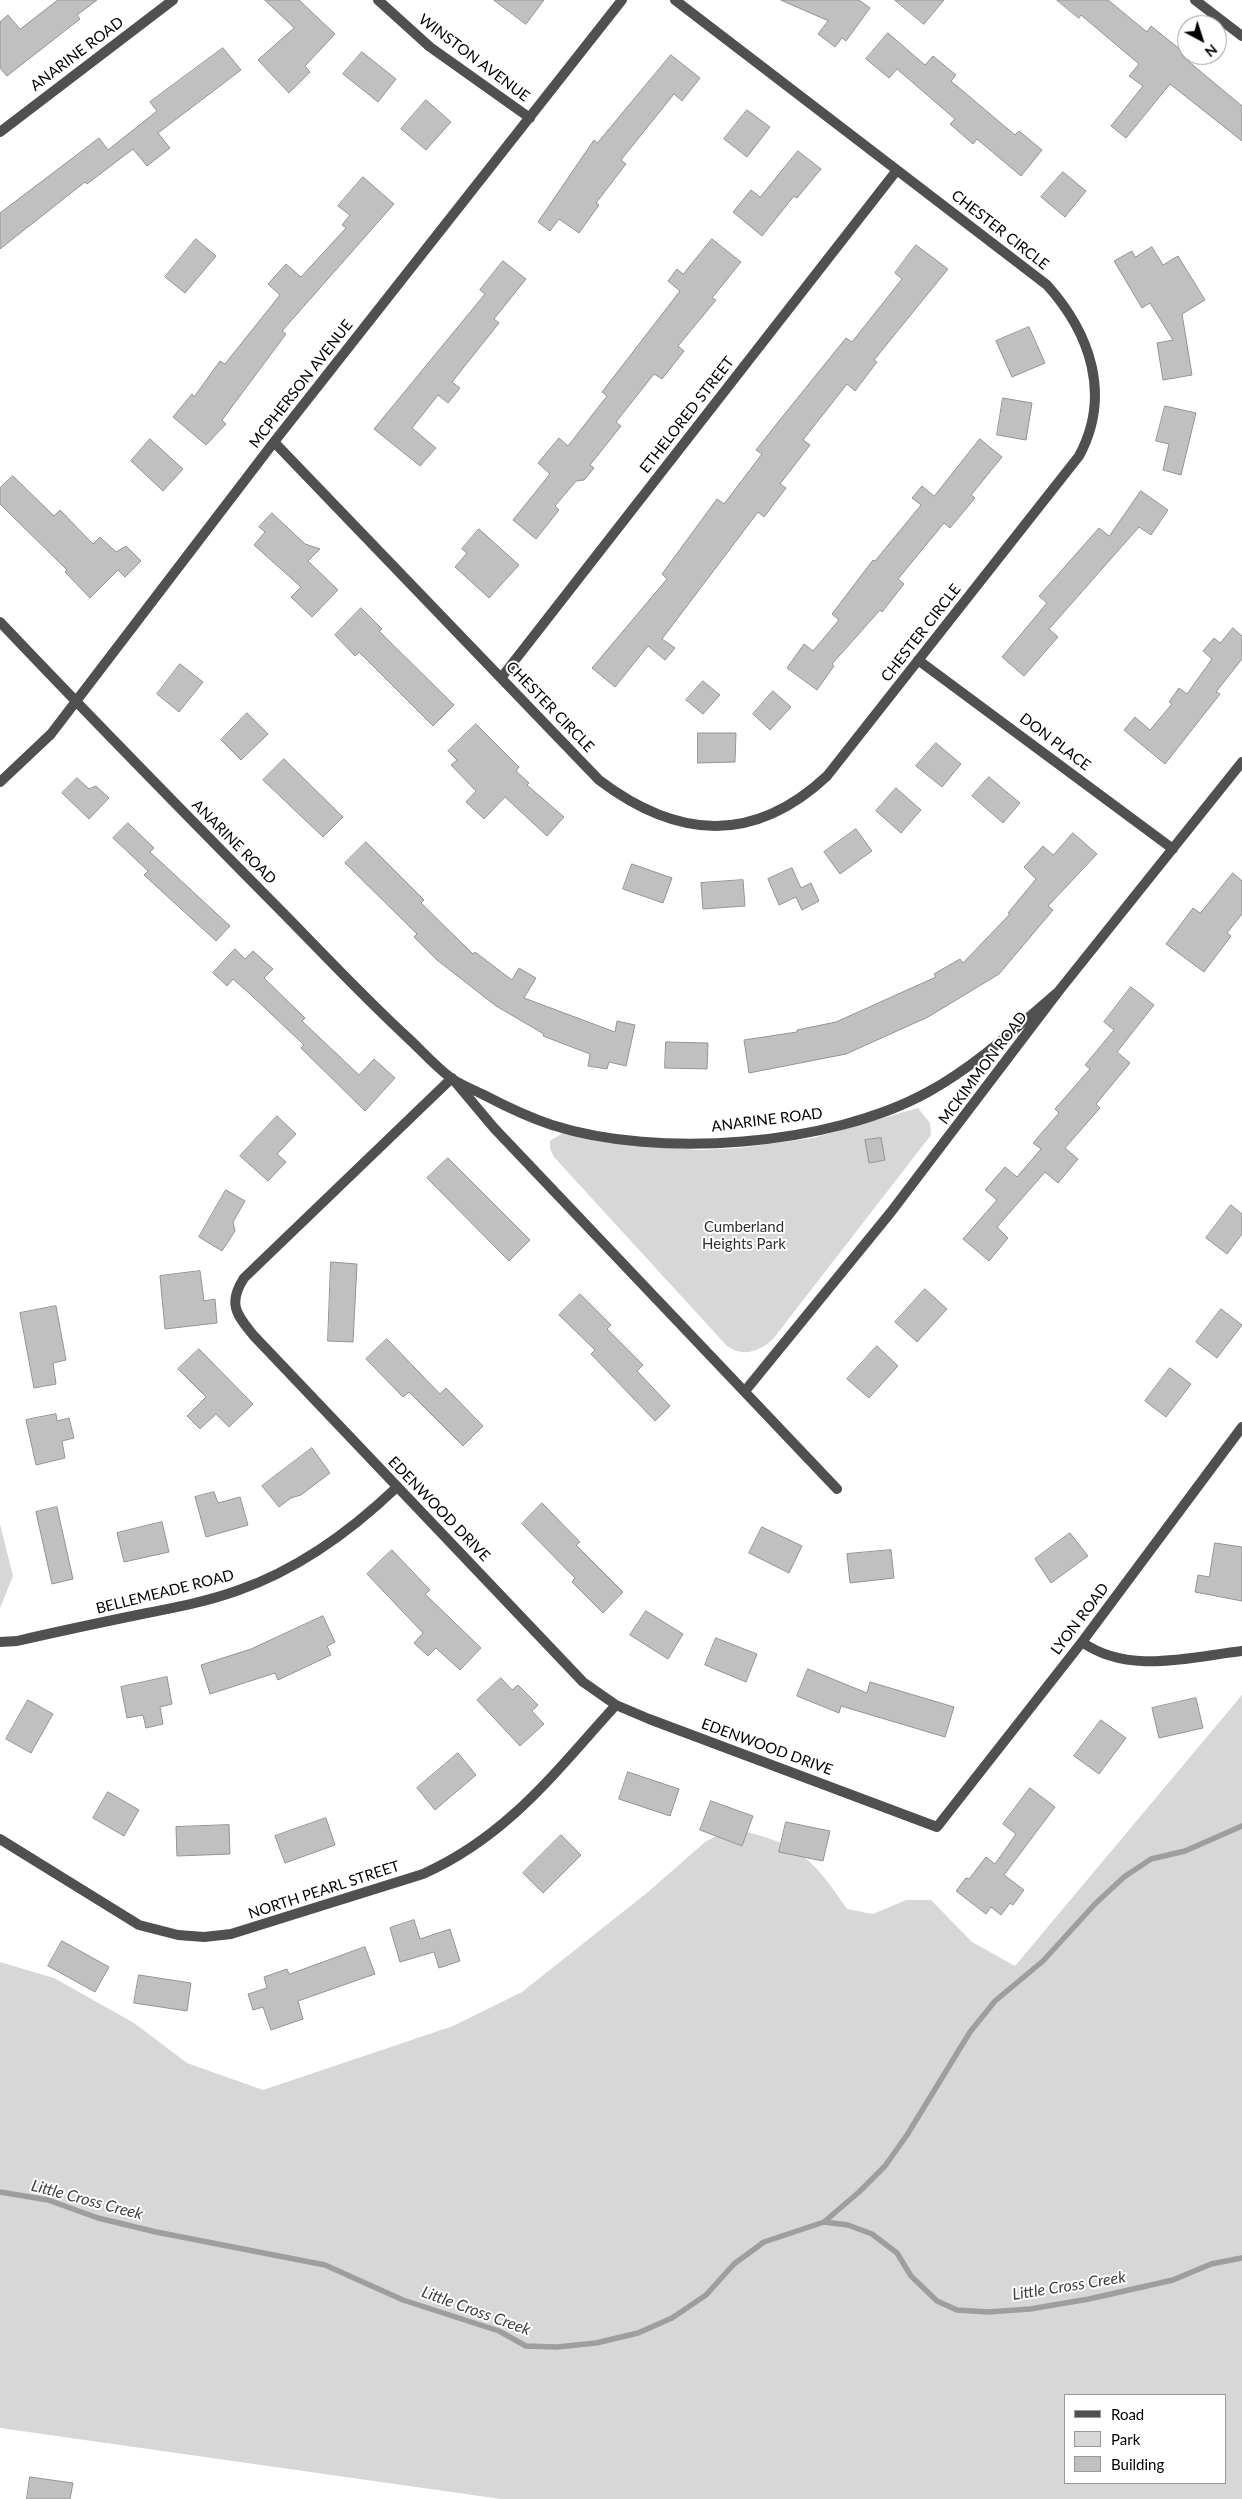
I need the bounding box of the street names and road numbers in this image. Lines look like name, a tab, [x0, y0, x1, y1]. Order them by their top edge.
street label: WINSTON AVENUE	[415, 10, 533, 106]
street label: ANARINE ROAD	[27, 13, 127, 95]
street label: CHESTER CIRCLE	[948, 186, 1052, 274]
street label: MCPHERSON AVENUE	[246, 317, 356, 451]
street label: ETHELORED STREET	[636, 353, 738, 477]
street label: CHESTER CIRCLE	[877, 581, 965, 685]
street label: CHESTER CIRCLE	[502, 658, 598, 756]
street label: DON PLACE	[1016, 710, 1094, 774]
street label: ANARINE ROAD	[188, 796, 280, 888]
street label: MCKIMMON ROAD	[935, 1008, 1031, 1128]
street label: ANARINE ROAD	[710, 1104, 824, 1136]
street label: EDENWOOD DRIVE	[384, 1453, 494, 1565]
street label: BELLEMEADE ROAD	[94, 1566, 236, 1618]
street label: LYON ROAD	[1047, 1580, 1113, 1658]
street label: EDENWOOD DRIVE	[699, 1715, 835, 1779]
street label: NORTH PEARL STREET	[246, 1857, 402, 1923]

